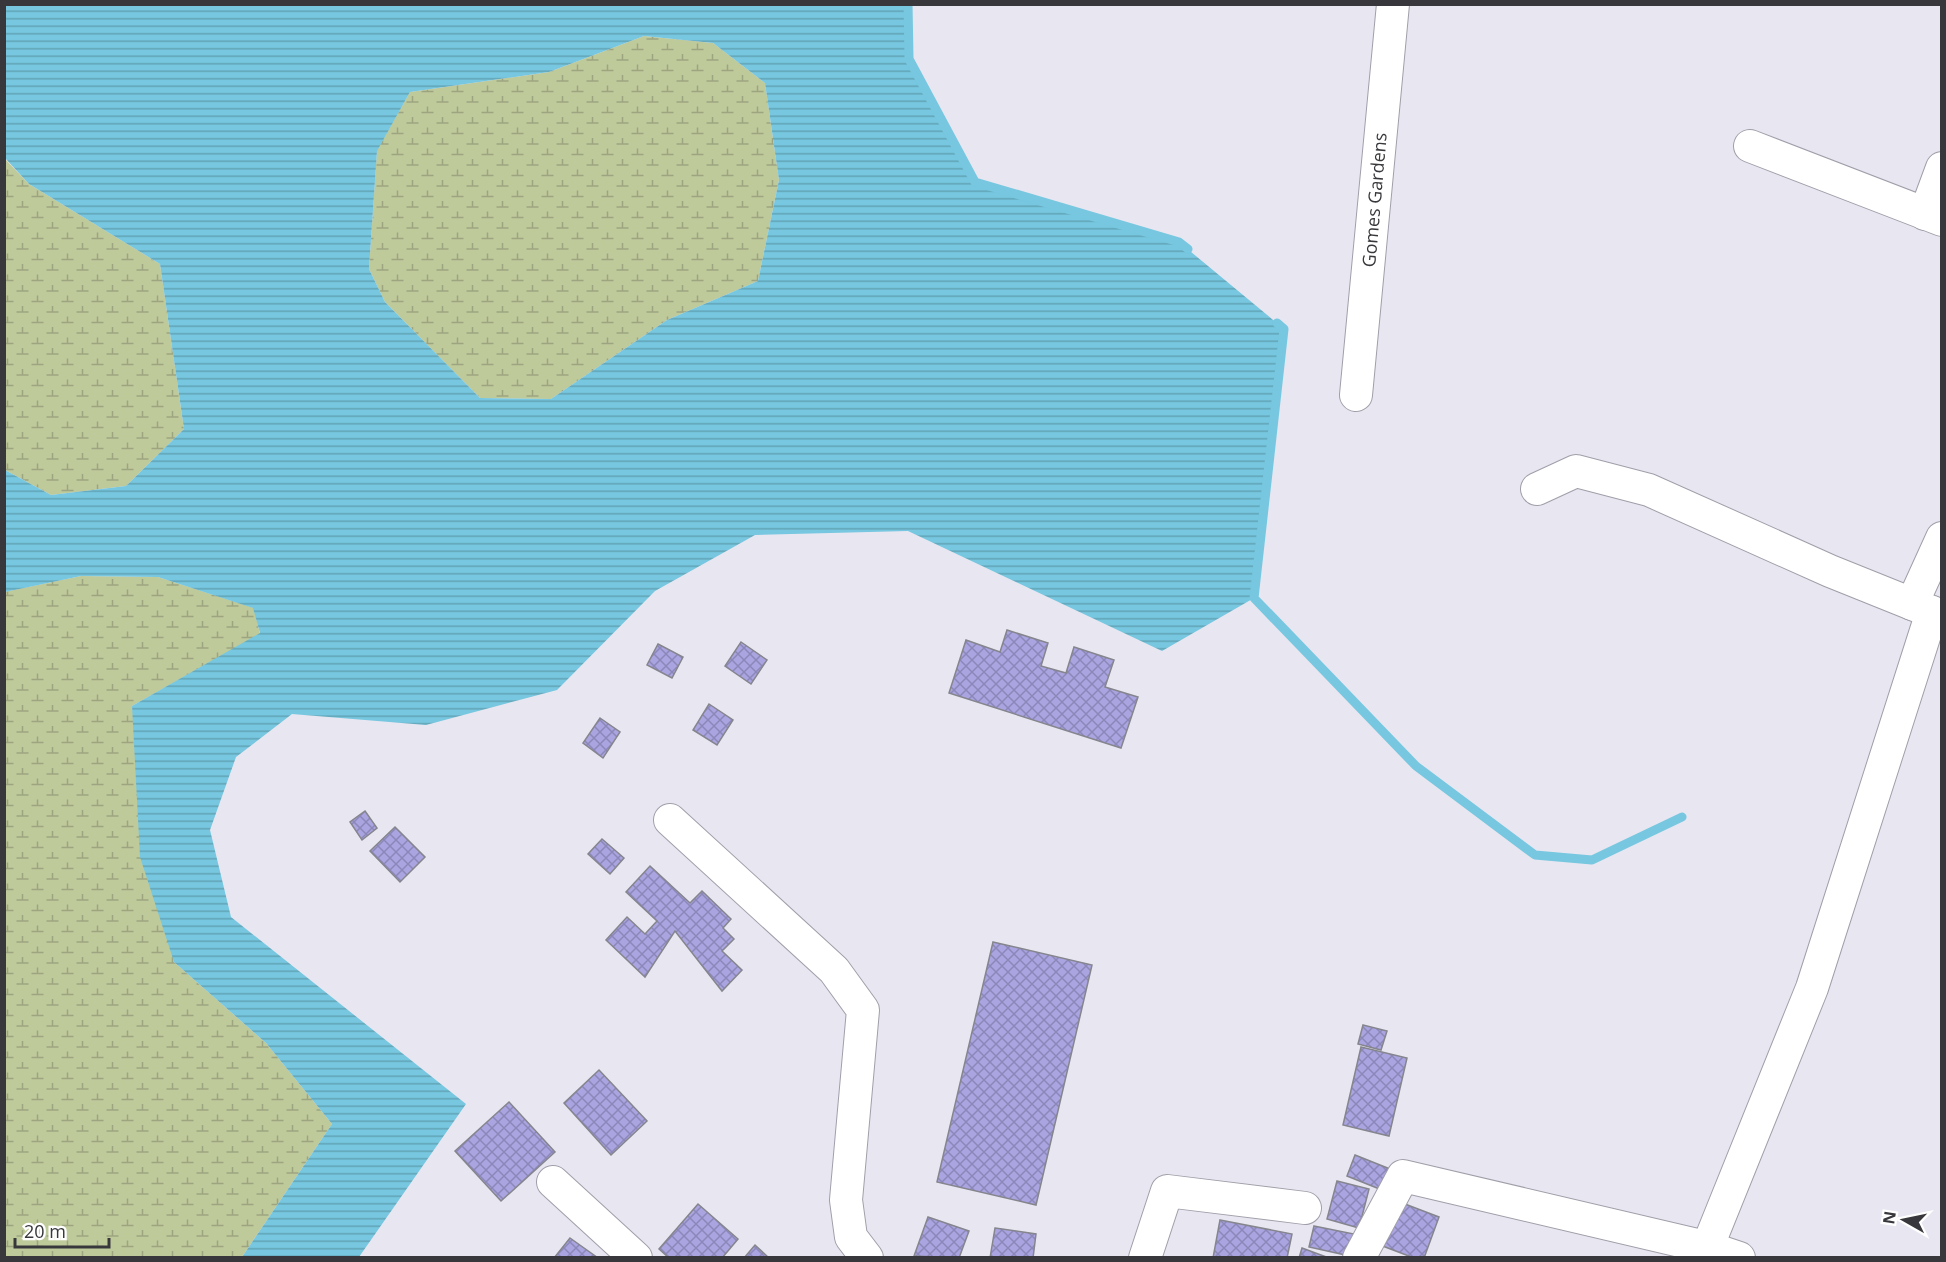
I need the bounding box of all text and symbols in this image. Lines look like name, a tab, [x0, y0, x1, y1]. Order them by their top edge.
street label: Gomes Gardens	[1356, 132, 1392, 268]
north arrow	[1874, 1190, 1934, 1250]
text: N	[1877, 1210, 1901, 1226]
scale bar	[15, 1211, 110, 1249]
text: 20 m	[24, 1219, 66, 1243]

